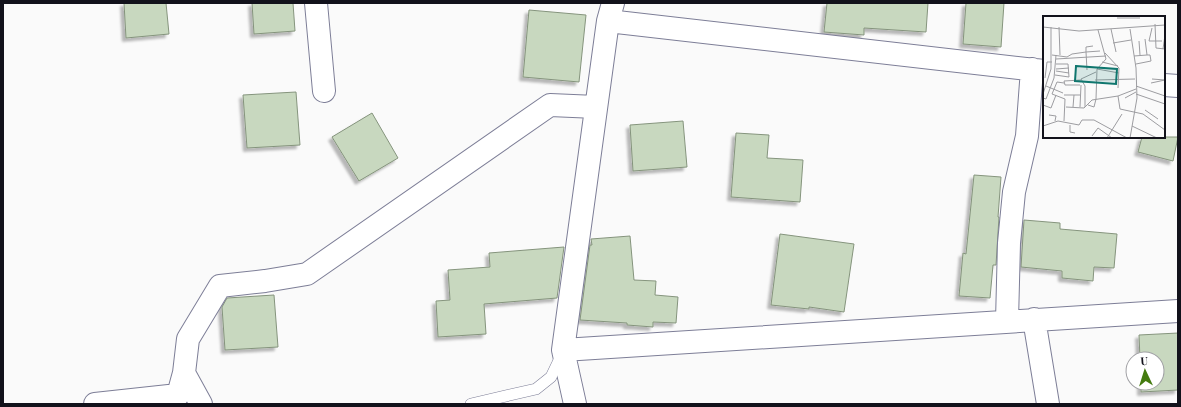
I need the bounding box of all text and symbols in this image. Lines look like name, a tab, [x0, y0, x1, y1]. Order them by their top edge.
inset map	[1043, 16, 1165, 138]
north arrow	[1125, 351, 1165, 391]
text: U	[1140, 353, 1149, 368]

